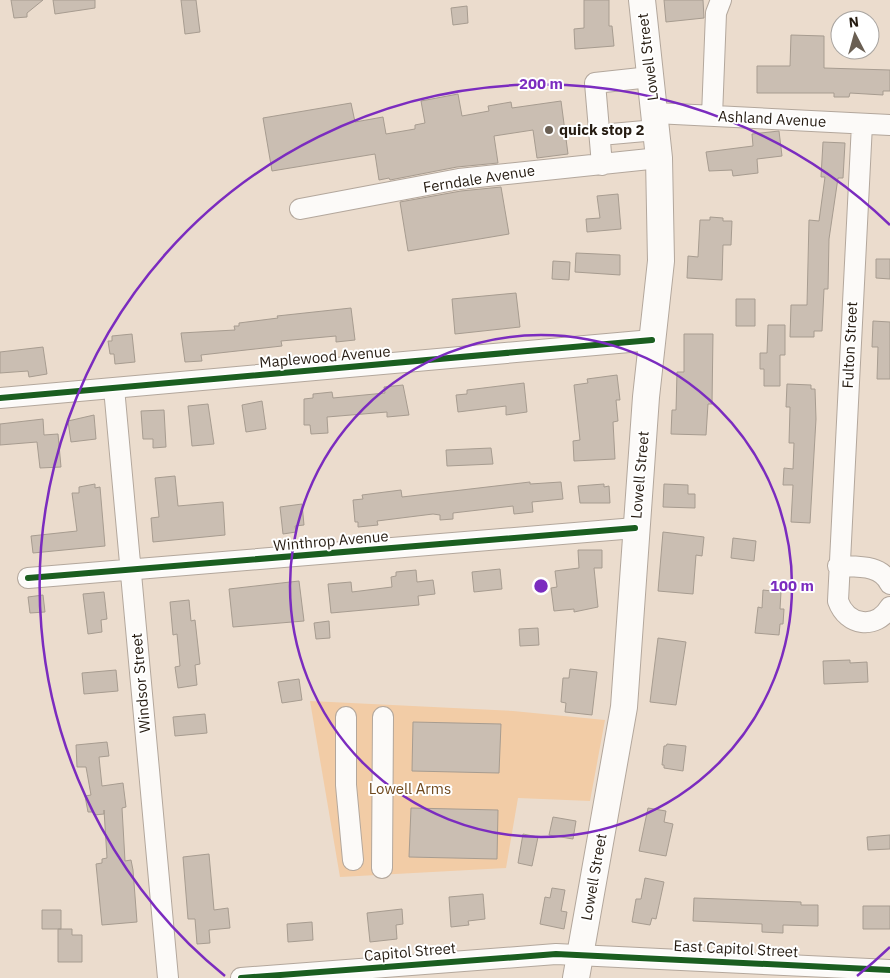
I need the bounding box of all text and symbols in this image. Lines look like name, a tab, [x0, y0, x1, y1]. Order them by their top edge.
north arrow	[830, 10, 880, 60]
street label: Lowell Street	[633, 12, 662, 102]
text: N	[848, 13, 860, 32]
text: 200 m	[519, 74, 563, 93]
street label: Ashland Avenue	[717, 106, 827, 131]
place label: quick stop 2	[559, 120, 645, 139]
marker: quick stop 2	[543, 124, 555, 136]
street label: Ferndale Avenue	[422, 160, 536, 197]
street label: Fulton Street	[838, 301, 861, 389]
street label: Maplewood Avenue	[259, 341, 391, 372]
street label: Lowell Street	[626, 430, 653, 520]
street label: Winthrop Avenue	[273, 526, 389, 555]
text: 100 m	[770, 576, 814, 595]
centre of rings	[532, 577, 550, 595]
street label: Windsor Street	[127, 632, 154, 734]
park label: Lowell Arms	[369, 779, 451, 798]
street label: Lowell Street	[576, 832, 611, 922]
street label: East Capitol Street	[673, 936, 799, 961]
street label: Capitol Street	[363, 938, 457, 965]

